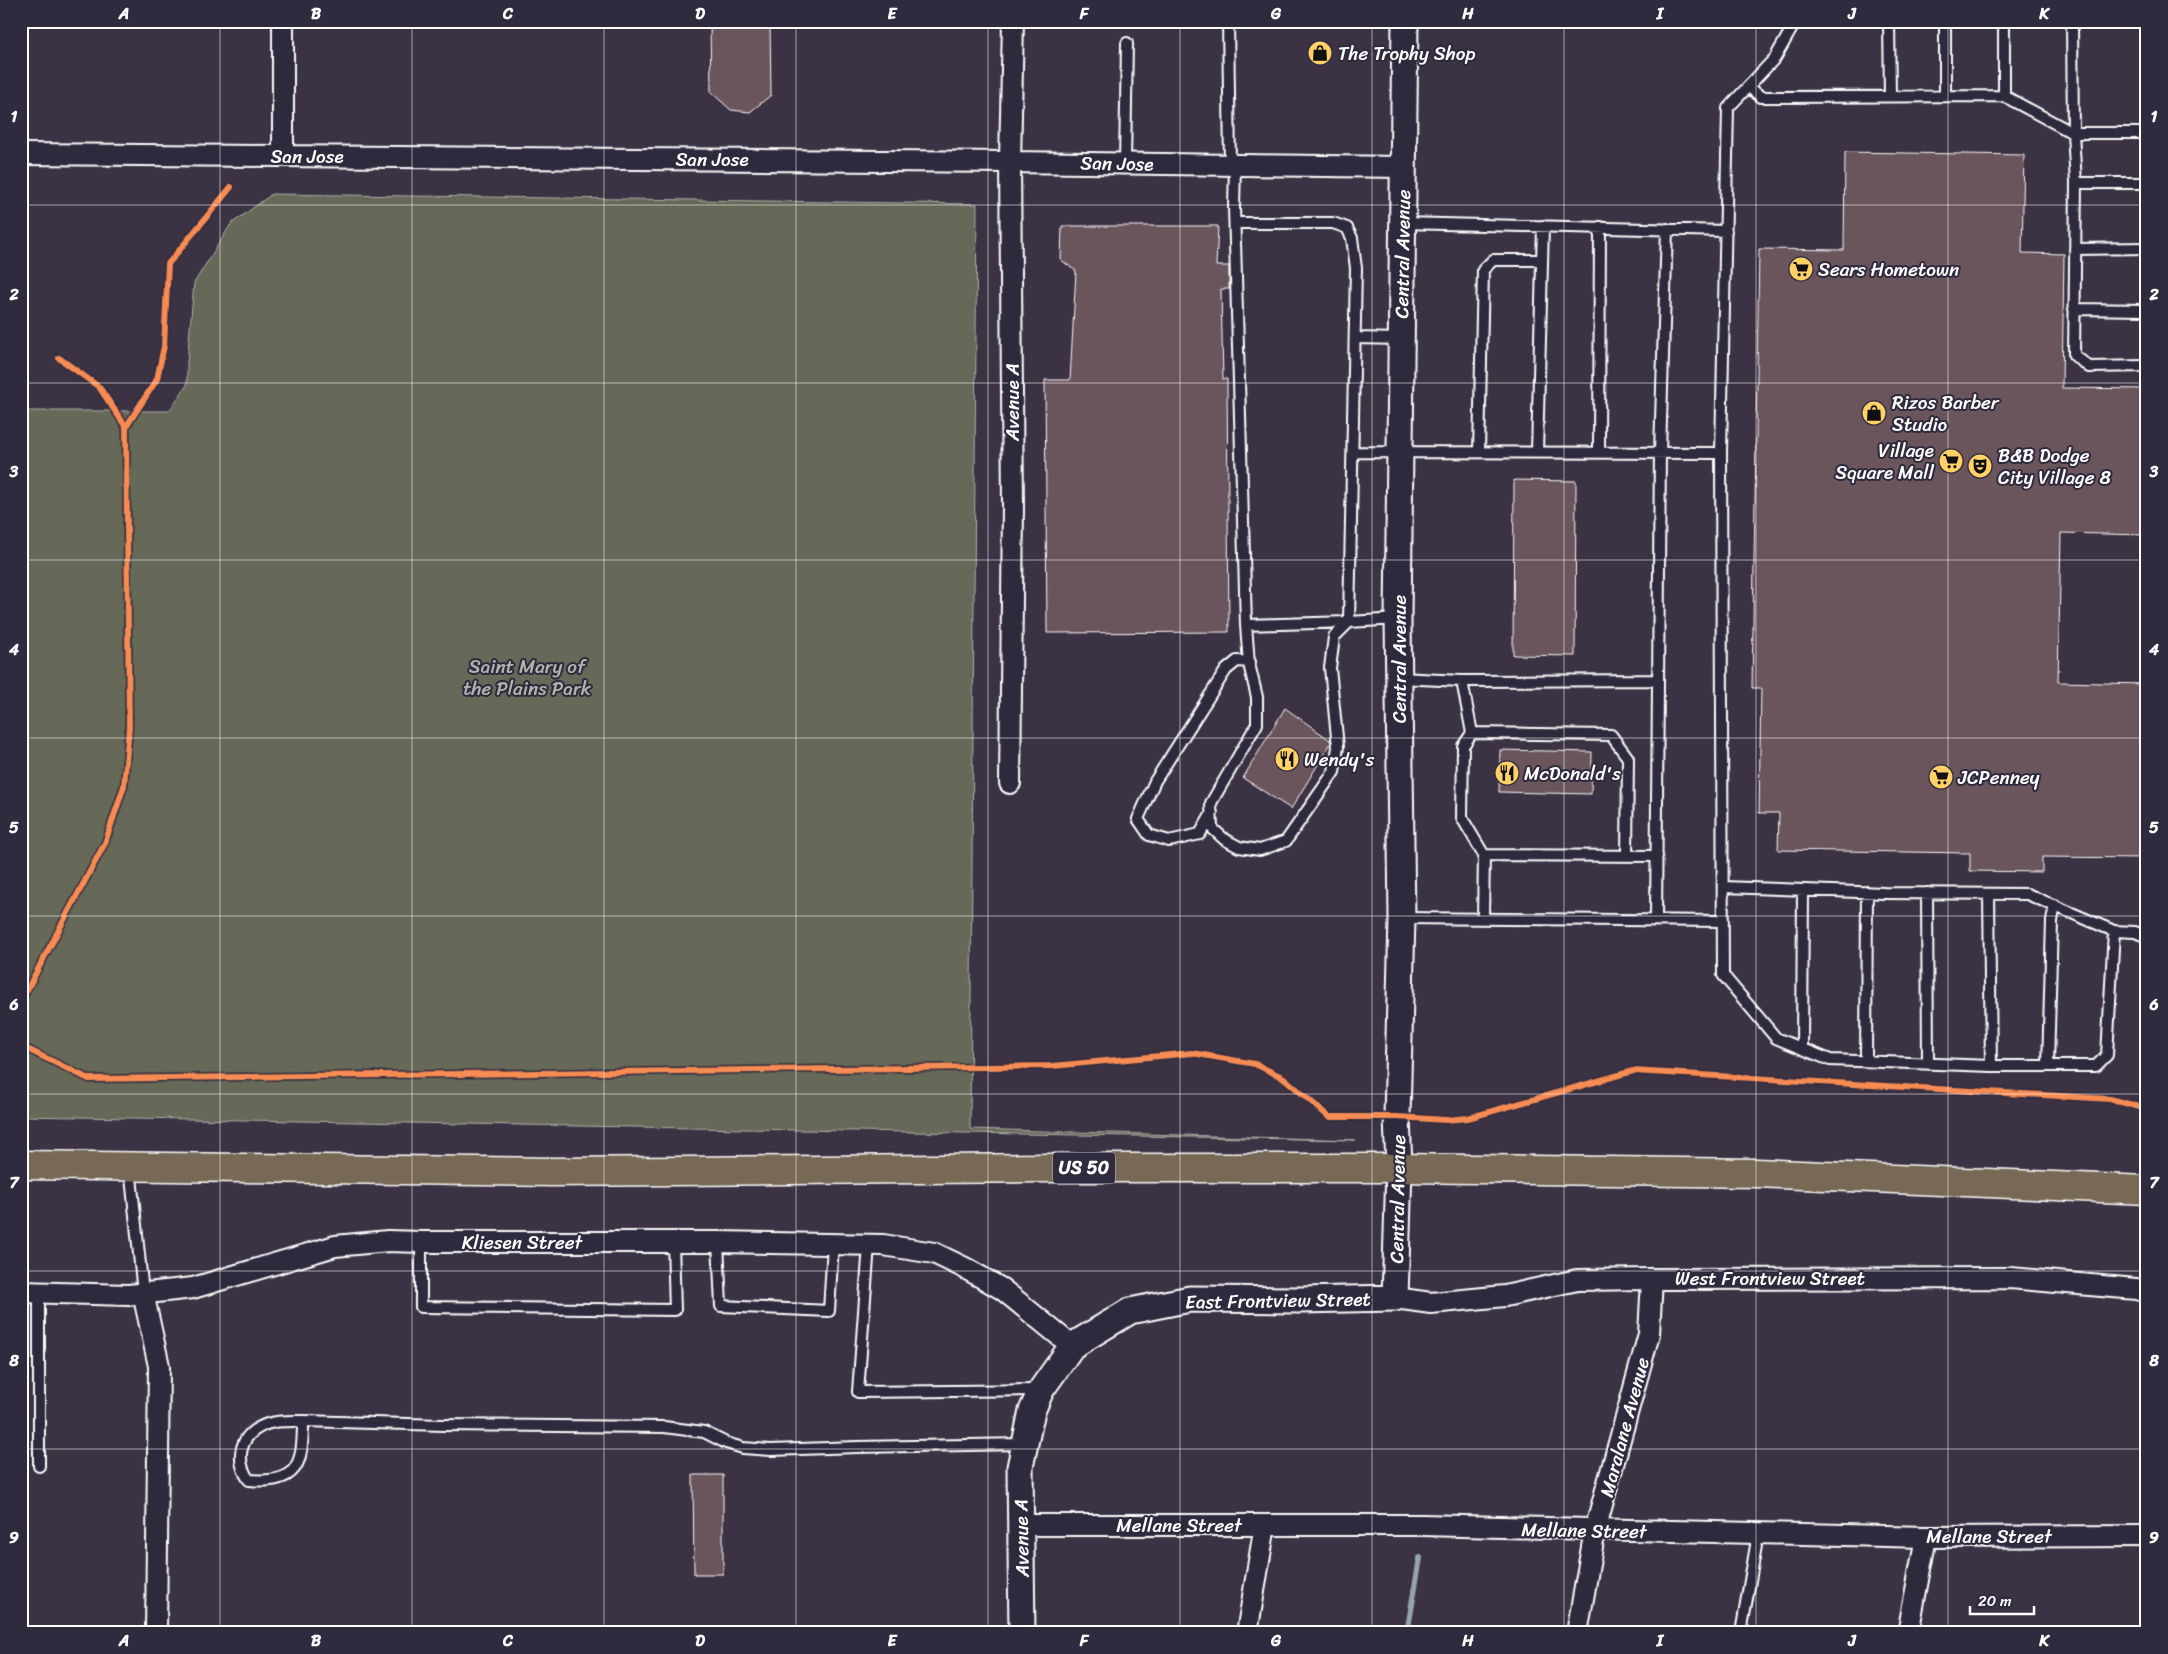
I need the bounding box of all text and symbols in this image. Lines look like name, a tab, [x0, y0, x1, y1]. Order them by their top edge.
text: A	[118, 0, 129, 28]
text: B	[311, 0, 322, 28]
text: C	[502, 0, 514, 28]
text: D	[695, 0, 705, 28]
text: E	[888, 0, 898, 28]
text: F	[1079, 0, 1090, 28]
text: G	[1270, 0, 1282, 28]
text: H	[1461, 0, 1474, 28]
text: I	[1656, 0, 1665, 28]
text: J	[1847, 0, 1857, 28]
text: K	[2038, 0, 2050, 28]
place label: The Trophy Shop	[1338, 37, 1475, 70]
shop icon: The Trophy Shop	[1307, 40, 1333, 66]
text: 1	[11, 102, 18, 131]
text: 1	[2151, 102, 2158, 131]
street label: San Jose	[270, 140, 344, 173]
street label: San Jose	[675, 143, 749, 176]
street label: San Jose	[1080, 146, 1154, 181]
street label: Central Avenue	[1385, 189, 1420, 319]
place label: Sears Hometown	[1818, 253, 1959, 286]
supermarket icon: Sears Hometown	[1788, 256, 1814, 282]
text: 2	[8, 280, 19, 309]
text: 2	[2148, 280, 2159, 309]
street label: Avenue A	[996, 363, 1029, 442]
place label: Rizos Barber Studio	[1892, 386, 2000, 441]
shop icon: Rizos Barber Studio	[1861, 400, 1887, 426]
place label: Village Square Mall	[1835, 434, 1935, 489]
place label: B&B Dodge City Village 8	[1998, 439, 2111, 494]
supermarket icon: Village Square Mall	[1938, 448, 1964, 474]
theatre icon: B&B Dodge City Village 8	[1967, 453, 1993, 479]
text: 3	[9, 457, 19, 486]
text: 3	[2149, 457, 2159, 486]
street label: Central Avenue	[1383, 594, 1416, 723]
text: 4	[8, 635, 19, 664]
text: 4	[2148, 635, 2159, 664]
park label: Saint Mary of the Plains Park	[463, 650, 592, 705]
place label: Wendy's	[1304, 743, 1375, 776]
restaurant icon: Wendy's	[1274, 746, 1300, 772]
place label: McDonald's	[1524, 757, 1621, 790]
restaurant icon: McDonald's	[1494, 760, 1520, 786]
place label: JCPenney	[1957, 761, 2040, 794]
supermarket icon: JCPenney	[1928, 764, 1954, 790]
text: 5	[9, 813, 19, 842]
text: 5	[2149, 813, 2159, 842]
text: 6	[8, 990, 19, 1019]
text: 6	[2148, 990, 2159, 1019]
street label: Central Avenue	[1380, 1134, 1415, 1264]
road number: US 50	[1053, 1152, 1115, 1184]
text: 7	[9, 1168, 20, 1197]
text: 7	[2149, 1168, 2160, 1197]
street label: Kliesen Street	[462, 1226, 584, 1259]
street label: West Frontview Street	[1675, 1262, 1865, 1295]
street label: East Frontview Street	[1185, 1282, 1371, 1319]
text: 8	[8, 1346, 19, 1375]
text: 8	[2148, 1346, 2159, 1375]
street label: Maralane Avenue	[1590, 1353, 1659, 1501]
street label: Avenue A	[1004, 1499, 1039, 1578]
street label: Mellane Street	[1116, 1509, 1243, 1542]
street label: Mellane Street	[1521, 1513, 1648, 1548]
street label: Mellane Street	[1926, 1520, 2053, 1553]
text: 9	[9, 1523, 19, 1552]
text: 9	[2149, 1523, 2159, 1552]
scale bar	[1970, 1584, 2034, 1616]
text: 20 m	[1978, 1588, 2012, 1614]
text: A	[118, 1626, 129, 1654]
text: B	[311, 1626, 322, 1654]
text: C	[502, 1626, 514, 1654]
text: D	[695, 1626, 705, 1654]
text: E	[888, 1626, 898, 1654]
text: F	[1079, 1626, 1090, 1654]
text: G	[1270, 1626, 1282, 1654]
text: H	[1461, 1626, 1474, 1654]
text: I	[1656, 1626, 1665, 1654]
text: J	[1847, 1626, 1857, 1654]
text: K	[2038, 1626, 2050, 1654]

